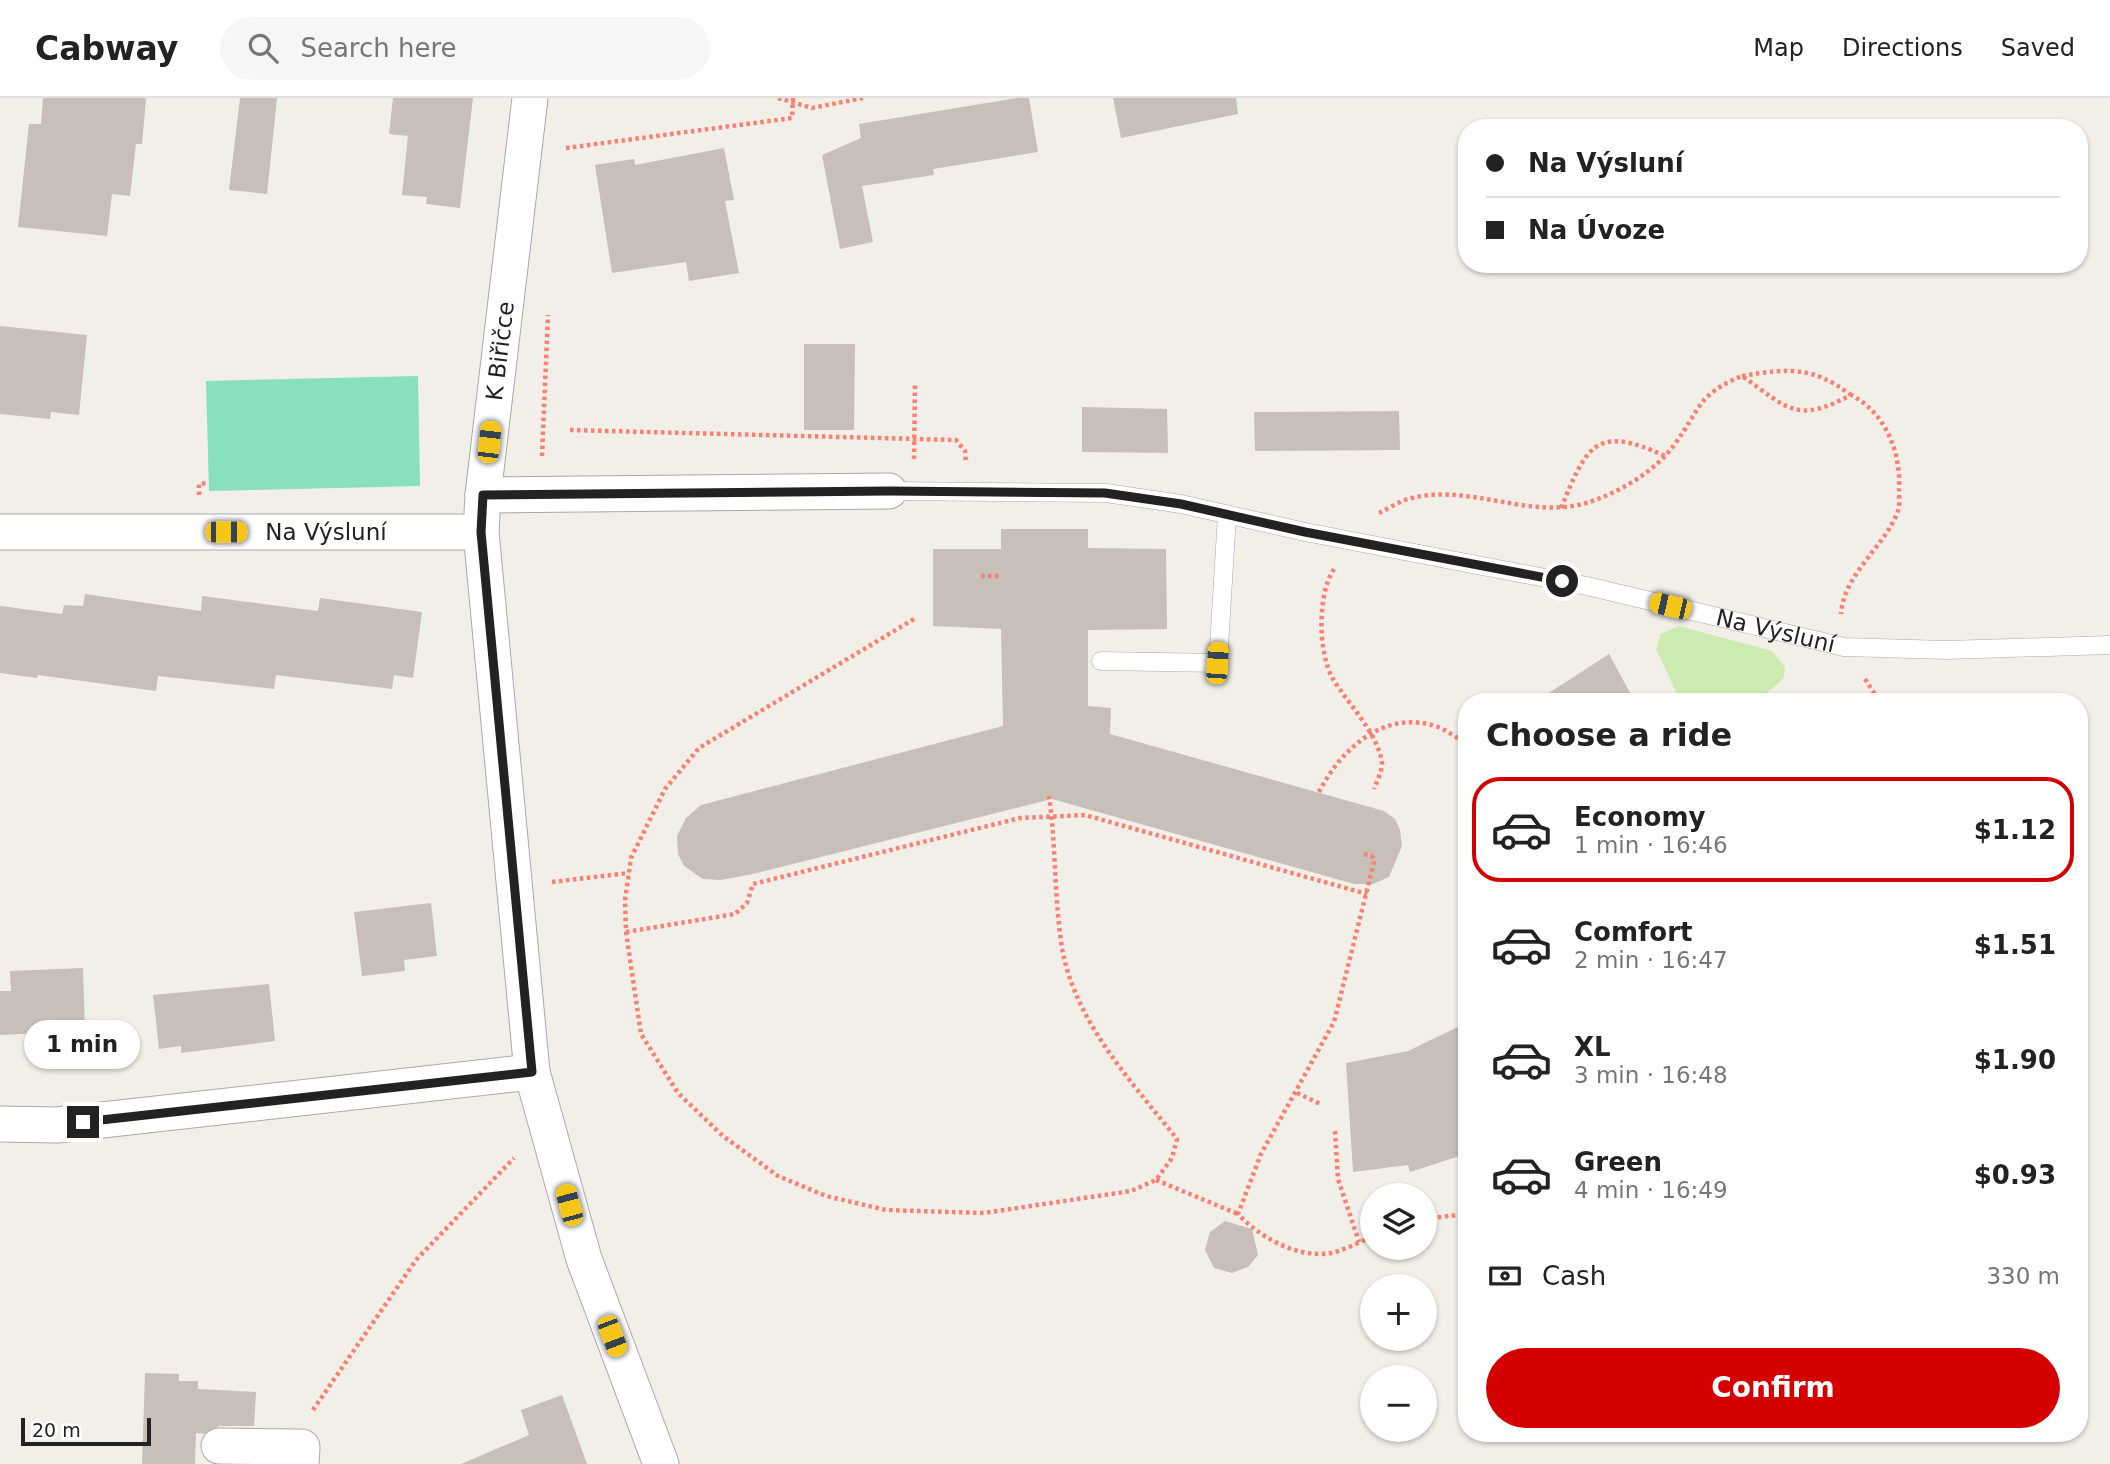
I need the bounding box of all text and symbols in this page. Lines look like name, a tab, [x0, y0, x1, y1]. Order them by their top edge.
search box	[220, 17, 710, 80]
text: Cabway	[35, 29, 178, 68]
icon: search	[244, 29, 282, 67]
text: Search here	[300, 33, 457, 63]
text: Map	[1753, 34, 1804, 62]
text: Directions	[1842, 34, 1963, 62]
text: Saved	[2001, 34, 2075, 62]
text: Na Výsluní	[1528, 148, 1684, 178]
text: Na Úvoze	[1528, 215, 1665, 245]
street label: K Biřičce	[481, 300, 519, 402]
car	[477, 420, 502, 464]
street label: Na Výsluní	[265, 519, 387, 545]
car	[206, 522, 248, 543]
route start	[1546, 565, 1578, 597]
car	[1648, 591, 1693, 621]
street label: Na Výsluní	[1714, 604, 1838, 658]
car	[1206, 641, 1229, 685]
text: Choose a ride	[1486, 716, 1732, 754]
icon: car	[1490, 798, 1553, 861]
text: Economy	[1574, 802, 1705, 832]
text: $1.12	[1974, 815, 2056, 845]
text: 1 min · 16:46	[1574, 832, 1728, 858]
icon: car	[1490, 913, 1553, 976]
text: Comfort	[1574, 917, 1692, 947]
text: $1.51	[1974, 930, 2056, 960]
text: 2 min · 16:47	[1574, 947, 1728, 973]
callout: 1 min	[25, 1020, 141, 1070]
icon: car	[1490, 1028, 1553, 1091]
text: 1 min	[46, 1031, 118, 1057]
text: XL	[1574, 1032, 1611, 1062]
text: $1.90	[1974, 1045, 2056, 1075]
text: 3 min · 16:48	[1574, 1062, 1728, 1088]
route end	[67, 1106, 99, 1138]
icon: car	[1490, 1143, 1553, 1206]
text: Green	[1574, 1147, 1662, 1177]
text: $0.93	[1974, 1160, 2056, 1190]
text: 4 min · 16:49	[1574, 1177, 1728, 1203]
car	[554, 1182, 585, 1228]
map controls	[1360, 1183, 1437, 1442]
button: layers	[1360, 1183, 1437, 1260]
icon: cash	[1486, 1257, 1524, 1295]
text: Cash	[1542, 1261, 1606, 1291]
text: 330 m	[1986, 1263, 2060, 1289]
button: +	[1360, 1274, 1437, 1351]
car	[595, 1313, 630, 1359]
button: Confirm	[1486, 1348, 2060, 1428]
button: −	[1360, 1365, 1437, 1442]
scale bar	[21, 1415, 150, 1447]
text: 20 m	[32, 1419, 81, 1441]

